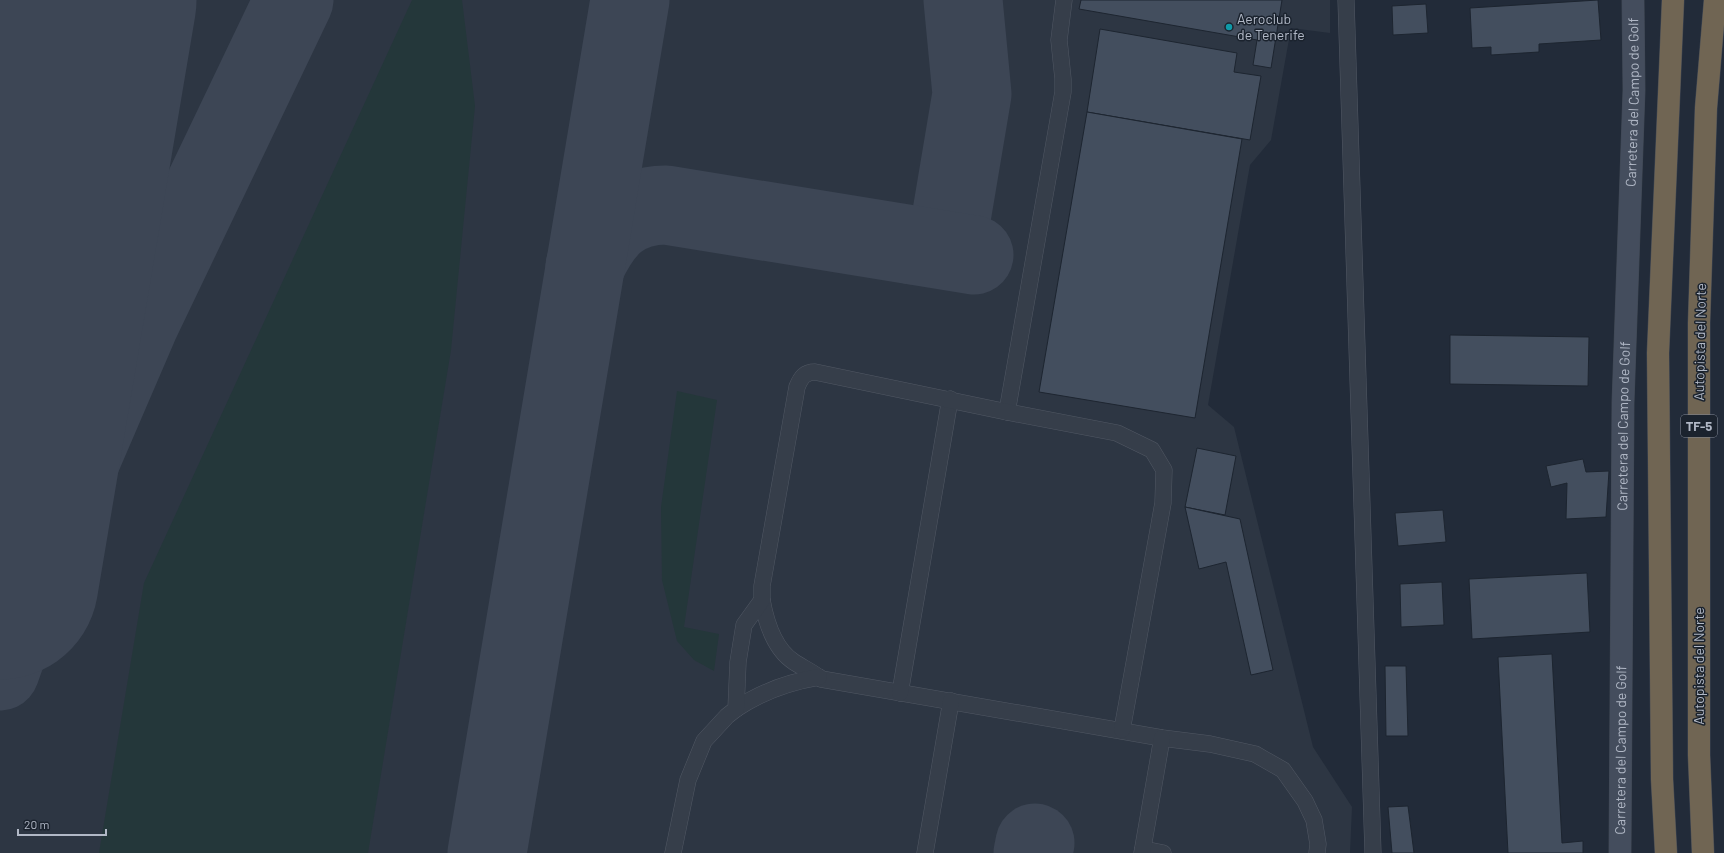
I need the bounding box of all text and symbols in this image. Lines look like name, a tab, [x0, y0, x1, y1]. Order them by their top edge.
place label: Aeroclub de Tenerife	[1237, 10, 1305, 43]
street label: Carretera del Campo de Golf	[1622, 17, 1642, 187]
marker: Aeroclub de Tenerife	[1224, 22, 1234, 32]
street label: Autopista del Norte	[1690, 283, 1709, 401]
street label: Carretera del Campo de Golf	[1613, 341, 1633, 511]
road number: TF-5	[1681, 415, 1717, 437]
street label: Autopista del Norte	[1690, 607, 1707, 725]
street label: Carretera del Campo de Golf	[1611, 665, 1629, 835]
scale bar	[18, 811, 106, 837]
text: 20 m	[24, 817, 50, 831]

